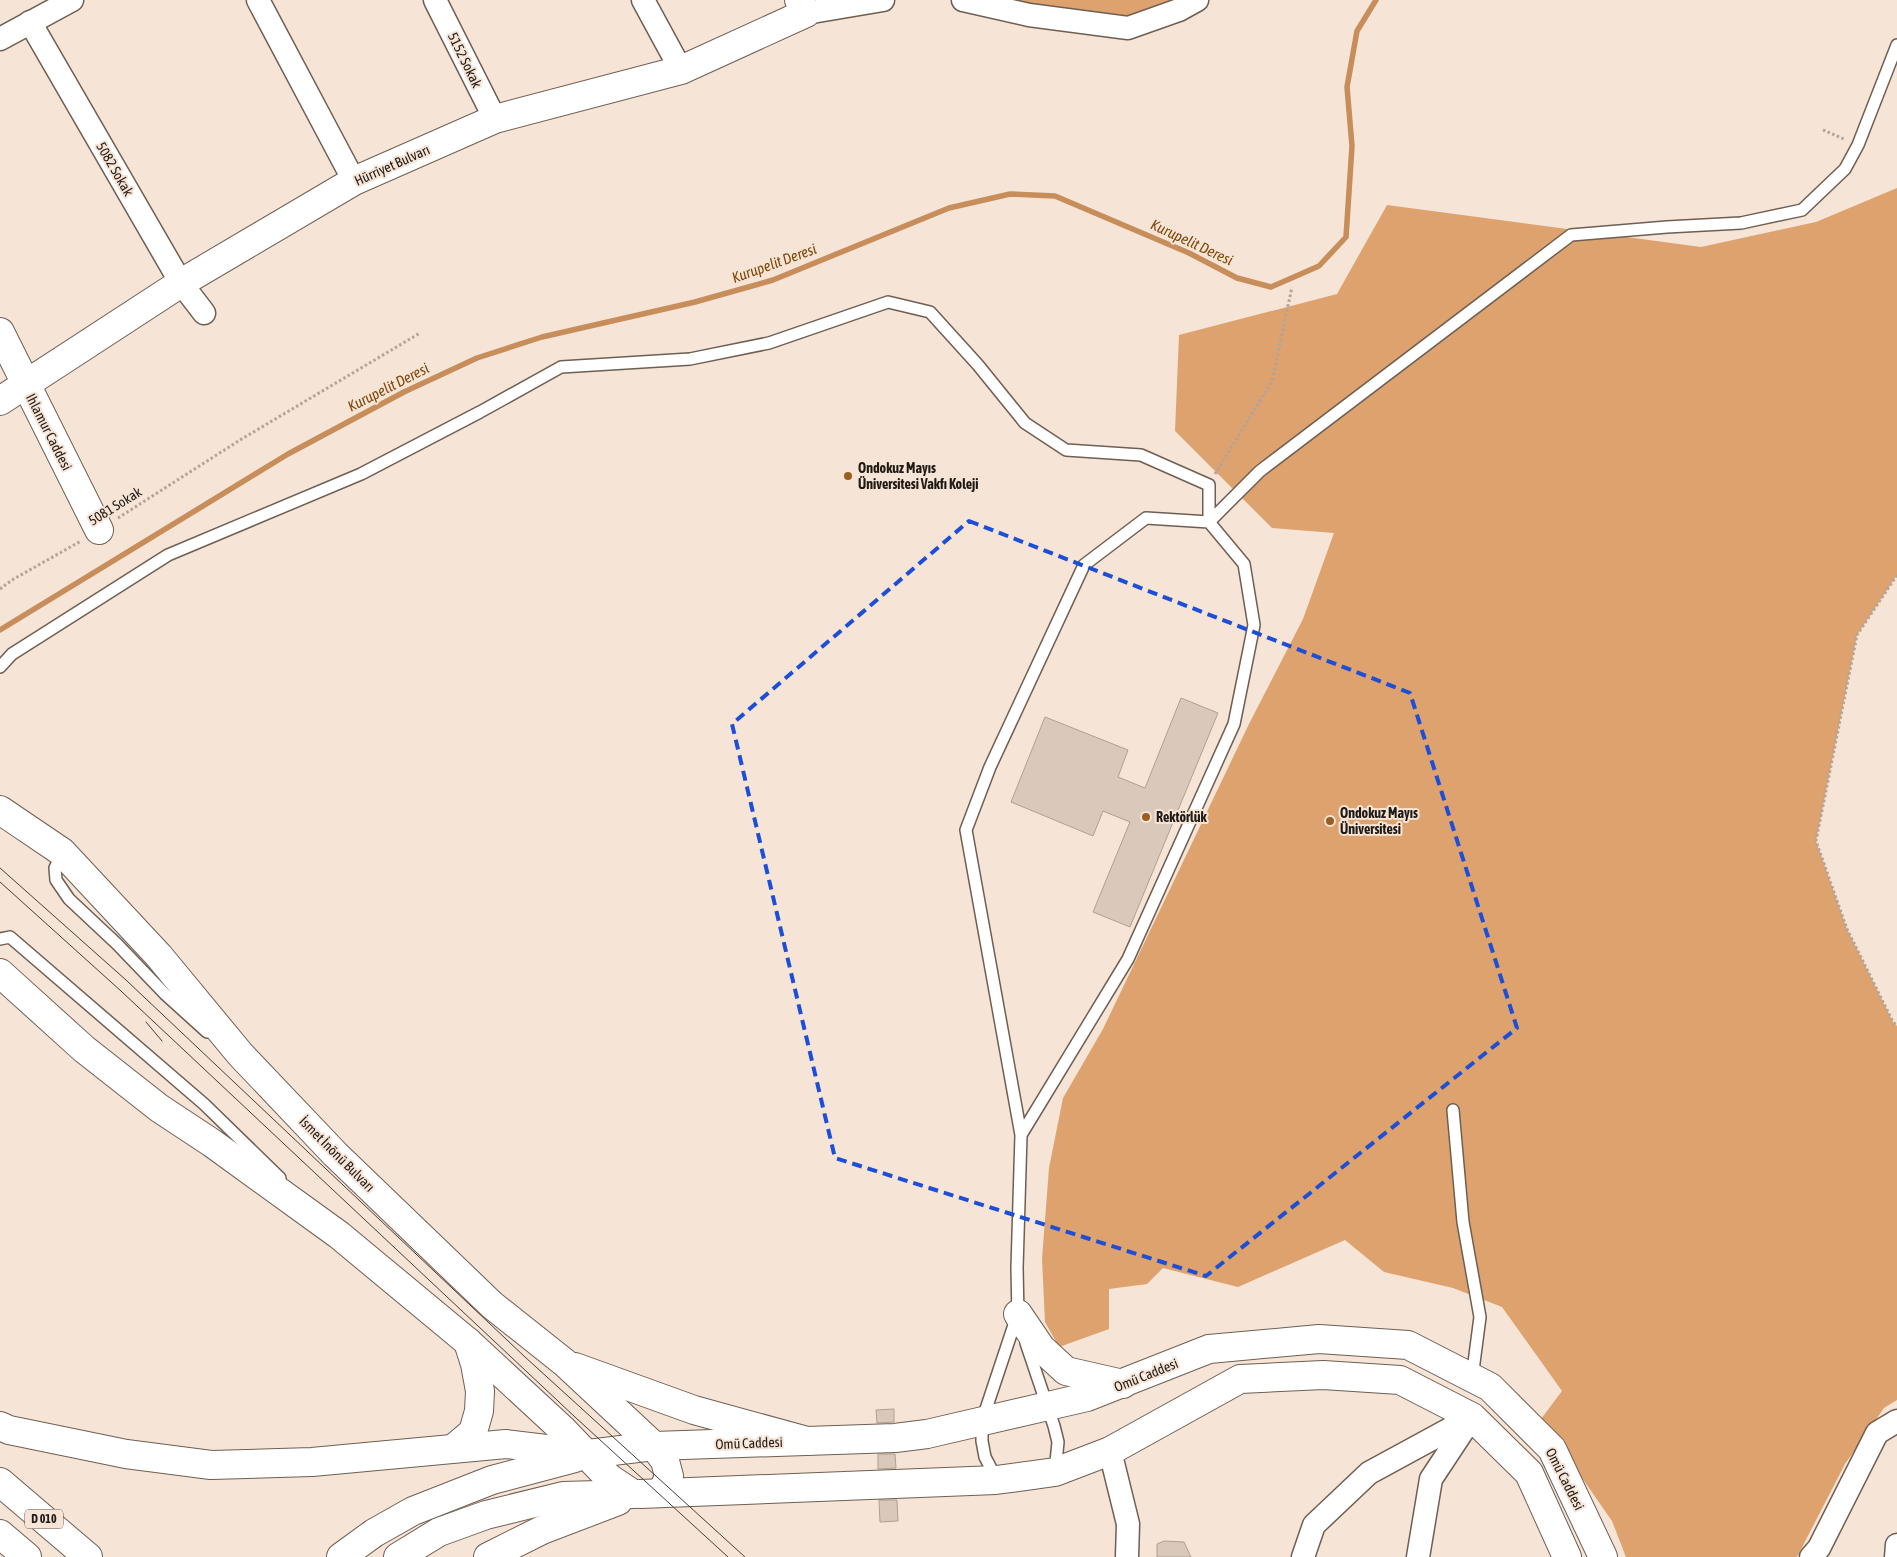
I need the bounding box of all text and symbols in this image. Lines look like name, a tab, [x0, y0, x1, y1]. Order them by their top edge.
street label: 5152 Sokak	[445, 30, 485, 90]
street label: 5082 Sokak	[93, 139, 137, 199]
street label: Hürriyet Bulvarı	[352, 141, 432, 189]
water label: Kurupelit Deresi	[1148, 216, 1236, 269]
water label: Kurupelit Deresi	[729, 240, 819, 286]
water label: Kurupelit Deresi	[345, 359, 432, 415]
street label: Ihlamur Caddesi	[23, 391, 75, 473]
place label: Ondokuz Mayıs Üniversitesi Vakfı Koleji	[858, 460, 979, 492]
marker: Ondokuz Mayıs Üniversitesi Vakfı Koleji	[842, 470, 854, 482]
street label: 5081 Sokak	[86, 483, 144, 529]
place label: Ondokuz Mayıs Üniversitesi	[1340, 805, 1418, 837]
place label: Rektörlük	[1156, 809, 1208, 825]
marker: Rektörlük	[1140, 811, 1152, 823]
marker: Ondokuz Mayıs Üniversitesi	[1324, 815, 1336, 827]
street label: İsmet İnönü Bulvarı	[296, 1113, 378, 1195]
street label: Omü Caddesi	[1112, 1355, 1180, 1395]
street label: Omü Caddesi	[715, 1434, 783, 1452]
street label: Omü Caddesi	[1543, 1445, 1587, 1513]
road number: D 010	[25, 1510, 63, 1528]

